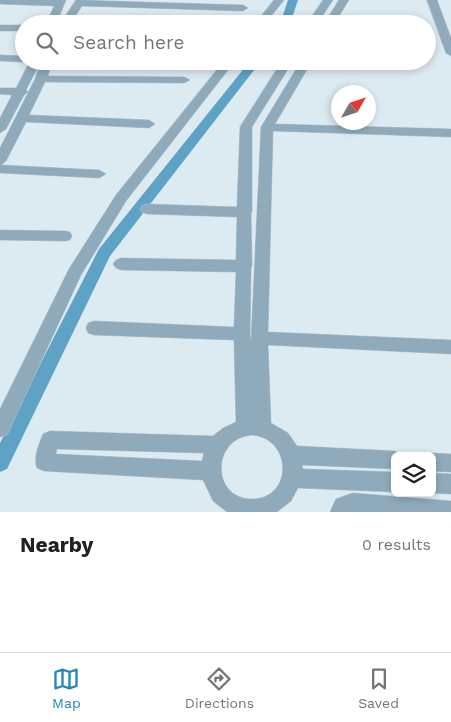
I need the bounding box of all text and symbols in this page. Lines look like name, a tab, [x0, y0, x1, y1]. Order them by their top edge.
search box	[15, 15, 436, 70]
icon: search	[33, 29, 61, 57]
text: Search here	[73, 31, 184, 54]
north arrow	[331, 85, 376, 130]
map controls	[391, 452, 436, 497]
button: layers	[391, 452, 436, 497]
text: Nearby	[20, 532, 93, 557]
text: 0 results	[362, 535, 431, 554]
tab: Map	[52, 665, 81, 711]
tab: Directions	[185, 665, 254, 711]
tab: Saved	[358, 665, 399, 711]

